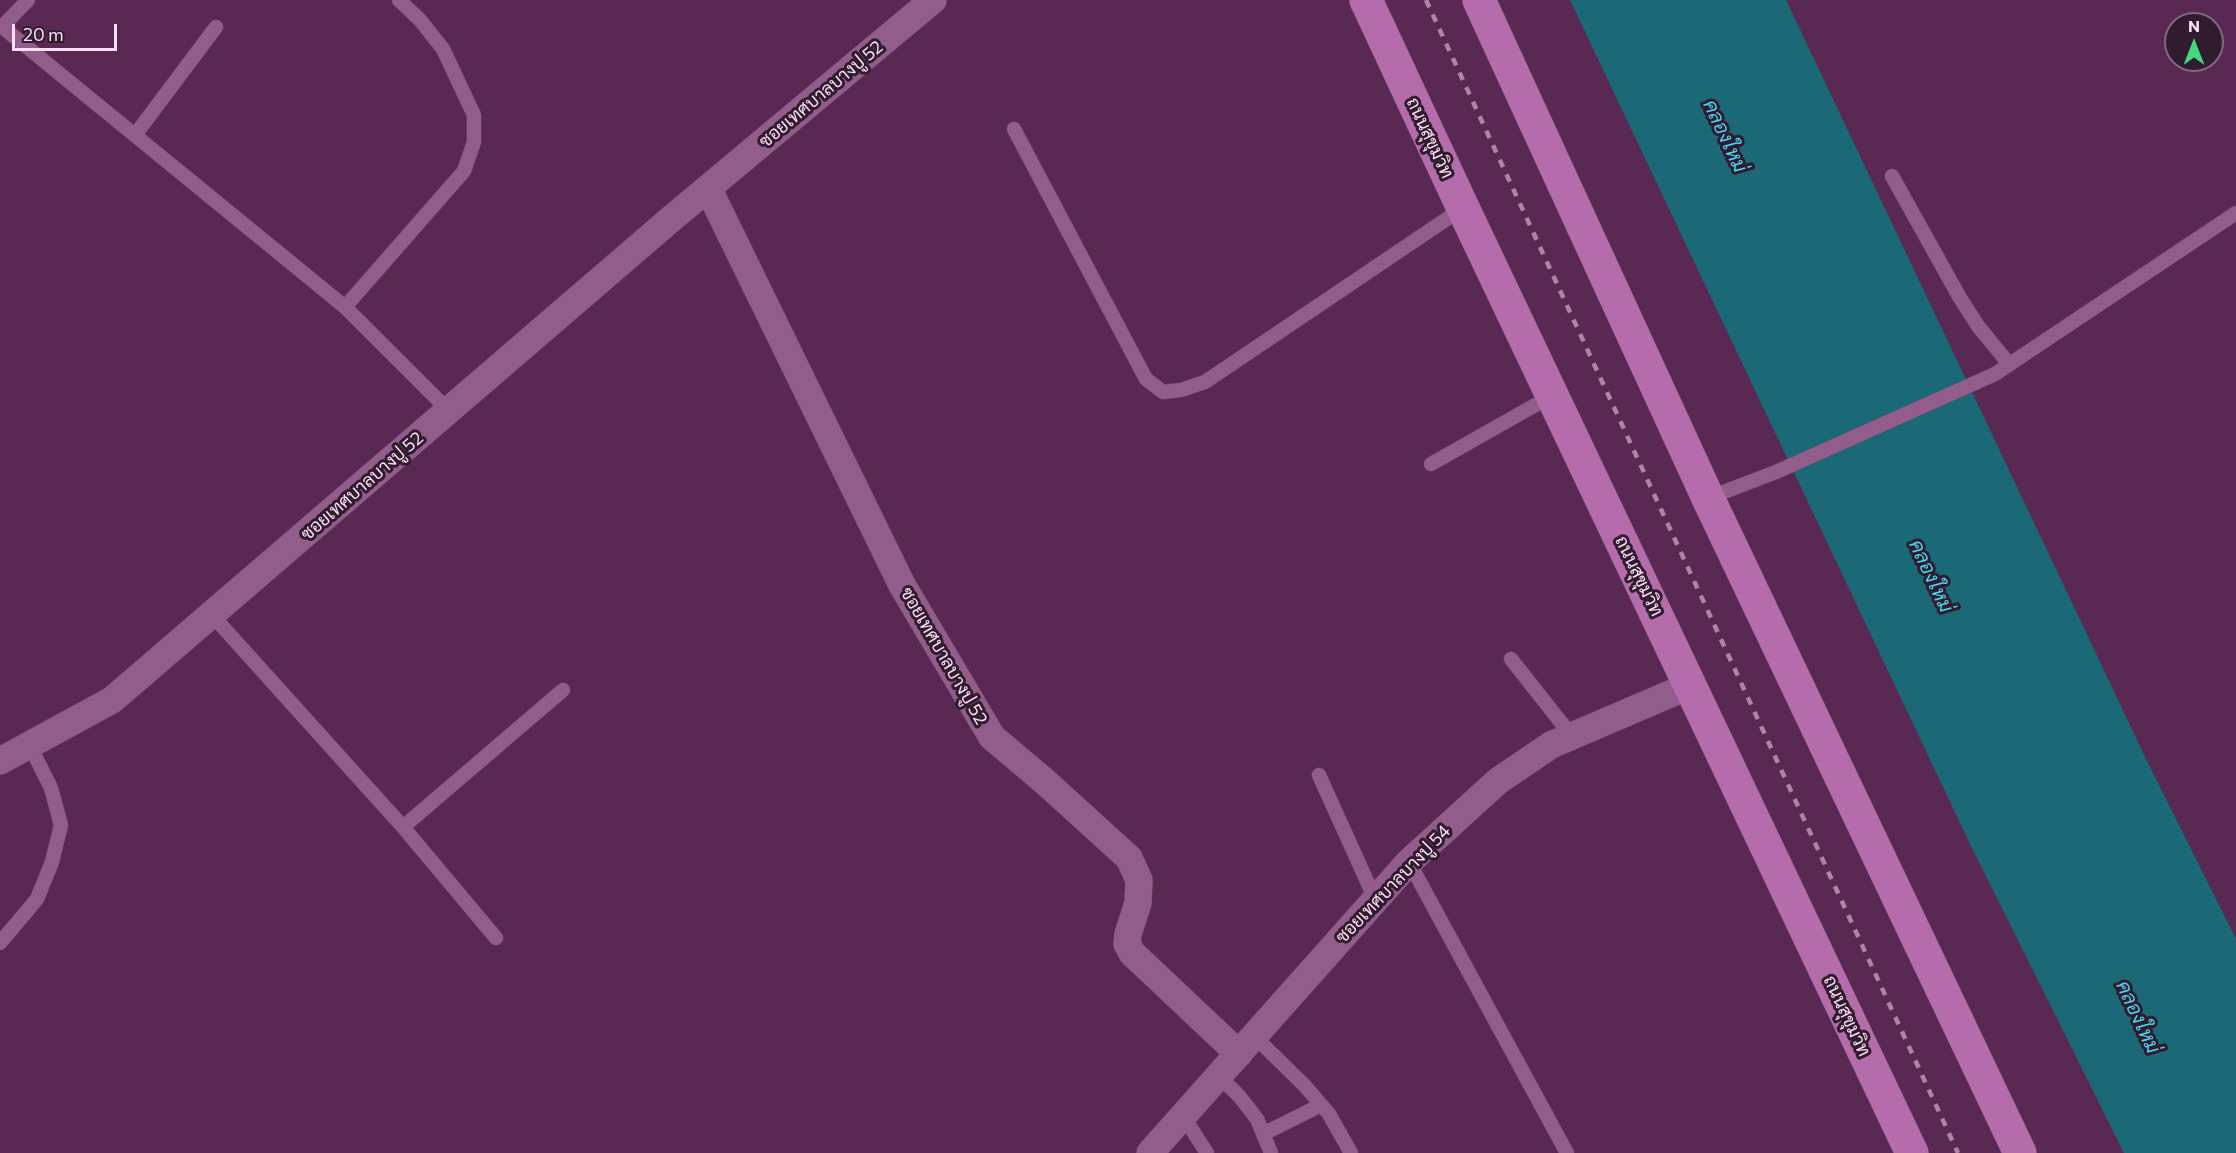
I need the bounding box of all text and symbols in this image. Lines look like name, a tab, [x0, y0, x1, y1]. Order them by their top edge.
scale bar	[15, 12, 120, 50]
north arrow	[2164, 12, 2224, 72]
text: N	[2188, 16, 2200, 35]
text: 20 m	[23, 23, 64, 45]
street label: ซอยเทศบาลบางปู 52	[755, 36, 887, 152]
street label: ถนนสุขุมวิท	[1402, 94, 1458, 182]
water label: คลองใหม่	[1698, 96, 1752, 176]
street label: ซอยเทศบาลบางปู 52	[296, 427, 428, 545]
street label: ถนนสุขุมวิท	[1610, 532, 1668, 620]
water label: คลองใหม่	[1904, 536, 1958, 616]
street label: ซอยเทศบาลบางปู 52	[896, 583, 992, 729]
street label: ซอยเทศบาลบางปู 54	[1331, 820, 1455, 948]
street label: ถนนสุขุมวิท	[1819, 972, 1875, 1060]
water label: คลองใหม่	[2111, 977, 2165, 1057]

